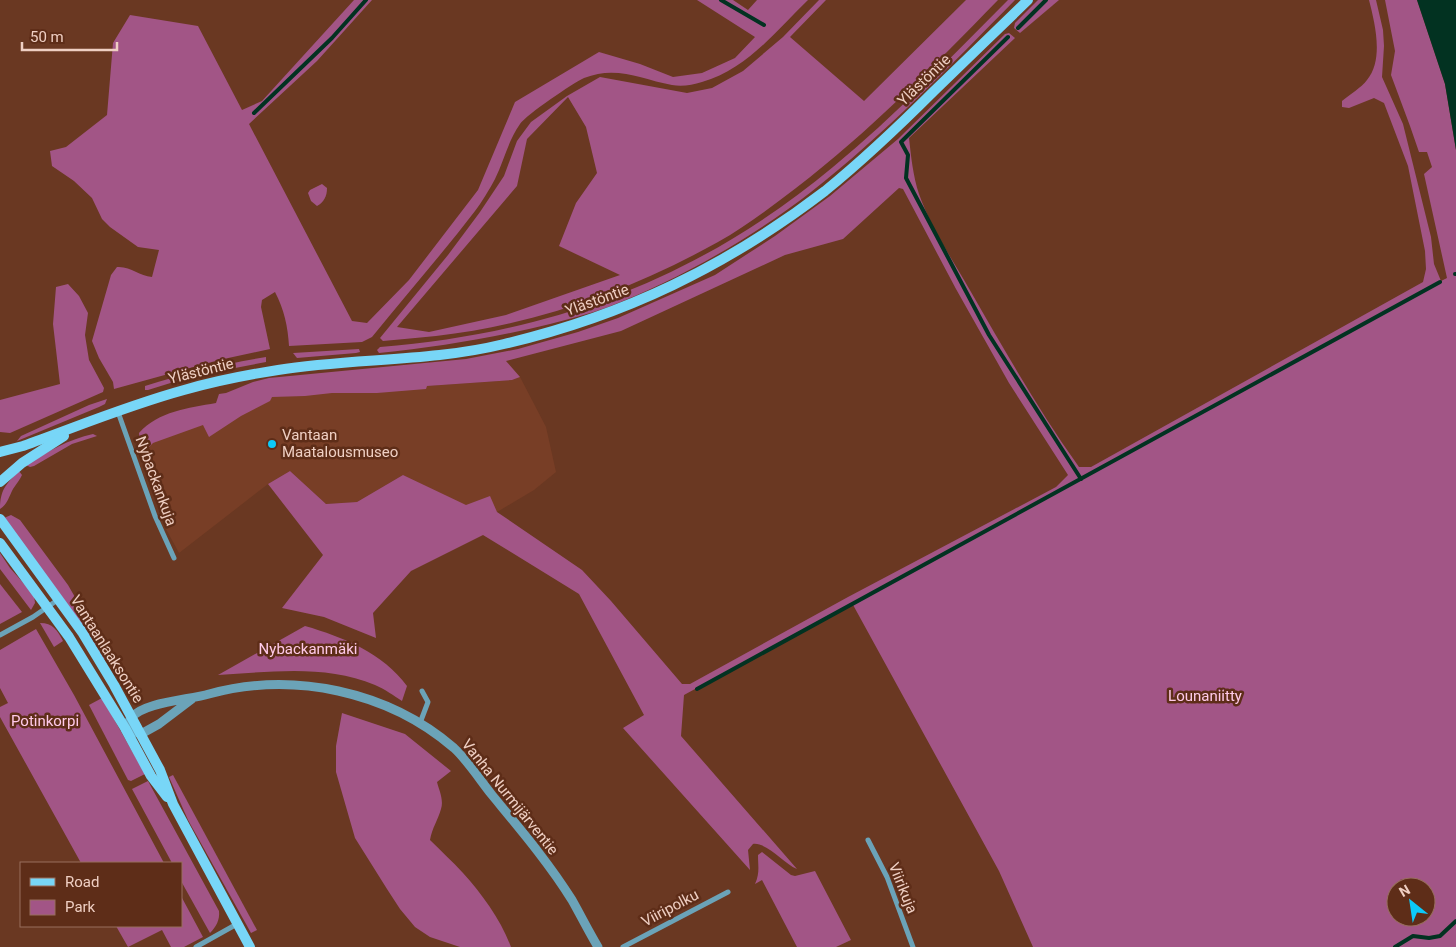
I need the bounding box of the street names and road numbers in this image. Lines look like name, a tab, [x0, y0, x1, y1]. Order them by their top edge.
street label: Ylästöntie	[894, 50, 954, 110]
street label: Ylästöntie	[563, 280, 631, 320]
street label: Ylästöntie	[166, 354, 236, 388]
street label: Nybackankuja	[131, 434, 181, 528]
street label: Vantaanlaaksontie	[67, 592, 147, 706]
street label: Vanha Nurmijärventie	[458, 736, 562, 858]
street label: Viirikuja	[885, 860, 921, 916]
street label: Viiripolku	[638, 885, 702, 931]

